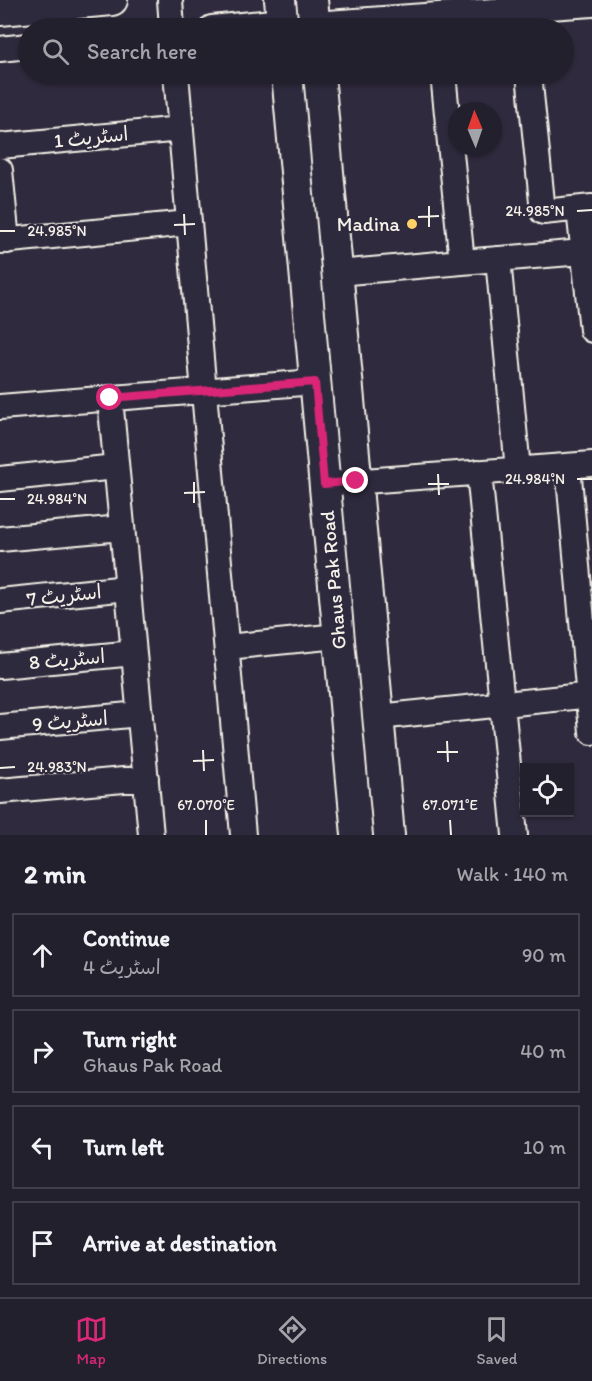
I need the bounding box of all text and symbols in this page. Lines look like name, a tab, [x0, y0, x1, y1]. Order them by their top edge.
search box	[18, 18, 574, 84]
icon: search	[39, 35, 72, 68]
text: Search here	[87, 38, 197, 65]
north arrow	[448, 102, 502, 156]
street label: اسٹریٹ 1	[53, 121, 129, 153]
text: 24.985°N	[505, 202, 565, 220]
place label: Madina	[337, 212, 401, 236]
marker: Madina	[405, 217, 419, 231]
text: 24.985°N	[27, 222, 87, 240]
route start	[96, 384, 122, 410]
route end	[342, 467, 368, 493]
text: 24.984°N	[505, 470, 565, 488]
text: 24.984°N	[27, 490, 87, 508]
street label: Ghaus Pak Road	[315, 510, 351, 650]
street label: اسٹریٹ 7	[25, 579, 103, 611]
street label: اسٹریٹ 8	[28, 644, 106, 674]
street label: اسٹریٹ 9	[31, 706, 109, 736]
text: 24.983°N	[27, 758, 87, 776]
map controls	[520, 763, 574, 817]
button: locate	[520, 763, 574, 817]
text: 67.070°E	[177, 796, 235, 814]
text: 67.071°E	[422, 796, 478, 814]
text: 2 min	[24, 858, 86, 890]
text: Walk · 140 m	[457, 862, 568, 886]
text: Continue	[83, 925, 170, 952]
icon: ahead	[26, 939, 59, 972]
text: 90 m	[522, 943, 566, 967]
text: اسٹریٹ 4	[83, 955, 161, 979]
text: Turn right	[83, 1026, 177, 1053]
icon: right	[26, 1035, 59, 1068]
text: 40 m	[520, 1039, 566, 1063]
text: Ghaus Pak Road	[83, 1053, 222, 1077]
icon: left	[26, 1131, 59, 1164]
text: Turn left	[83, 1134, 164, 1161]
text: 10 m	[523, 1135, 566, 1159]
icon: arrive	[26, 1227, 59, 1260]
text: Arrive at destination	[83, 1230, 277, 1257]
tab: Map	[75, 1313, 108, 1368]
tab: Directions	[257, 1313, 327, 1368]
tab: Saved	[477, 1313, 517, 1368]

